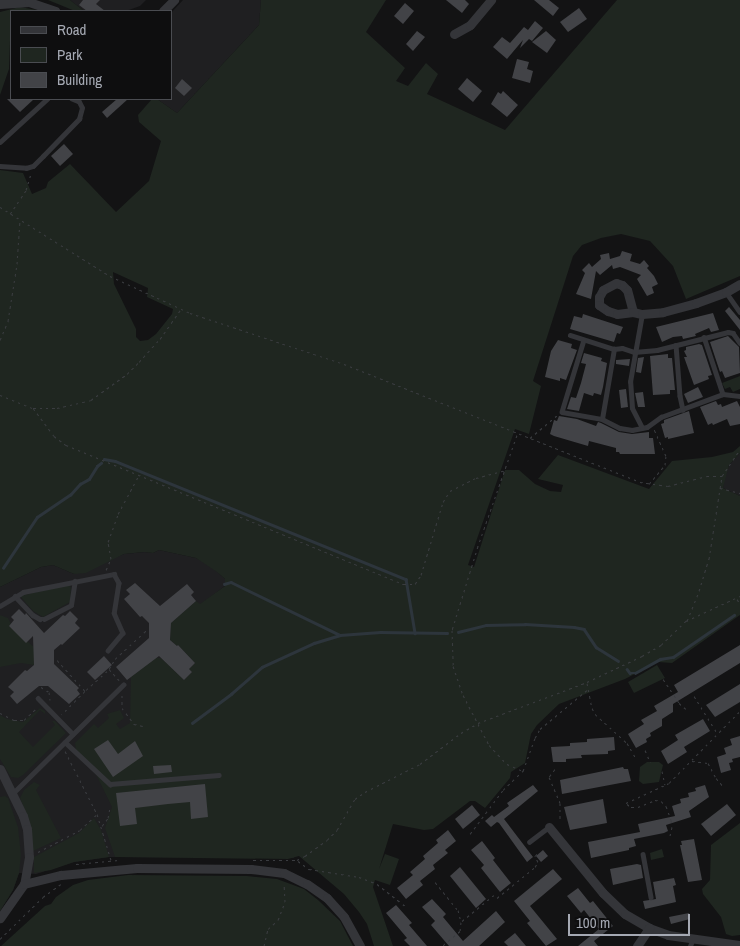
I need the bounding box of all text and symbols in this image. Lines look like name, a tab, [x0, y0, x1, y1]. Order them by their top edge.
legend	[10, 10, 172, 100]
text: Road	[57, 19, 86, 40]
text: Park	[57, 44, 82, 65]
text: Building	[57, 69, 102, 90]
scale bar	[570, 904, 692, 936]
text: 100 m	[576, 912, 610, 933]

